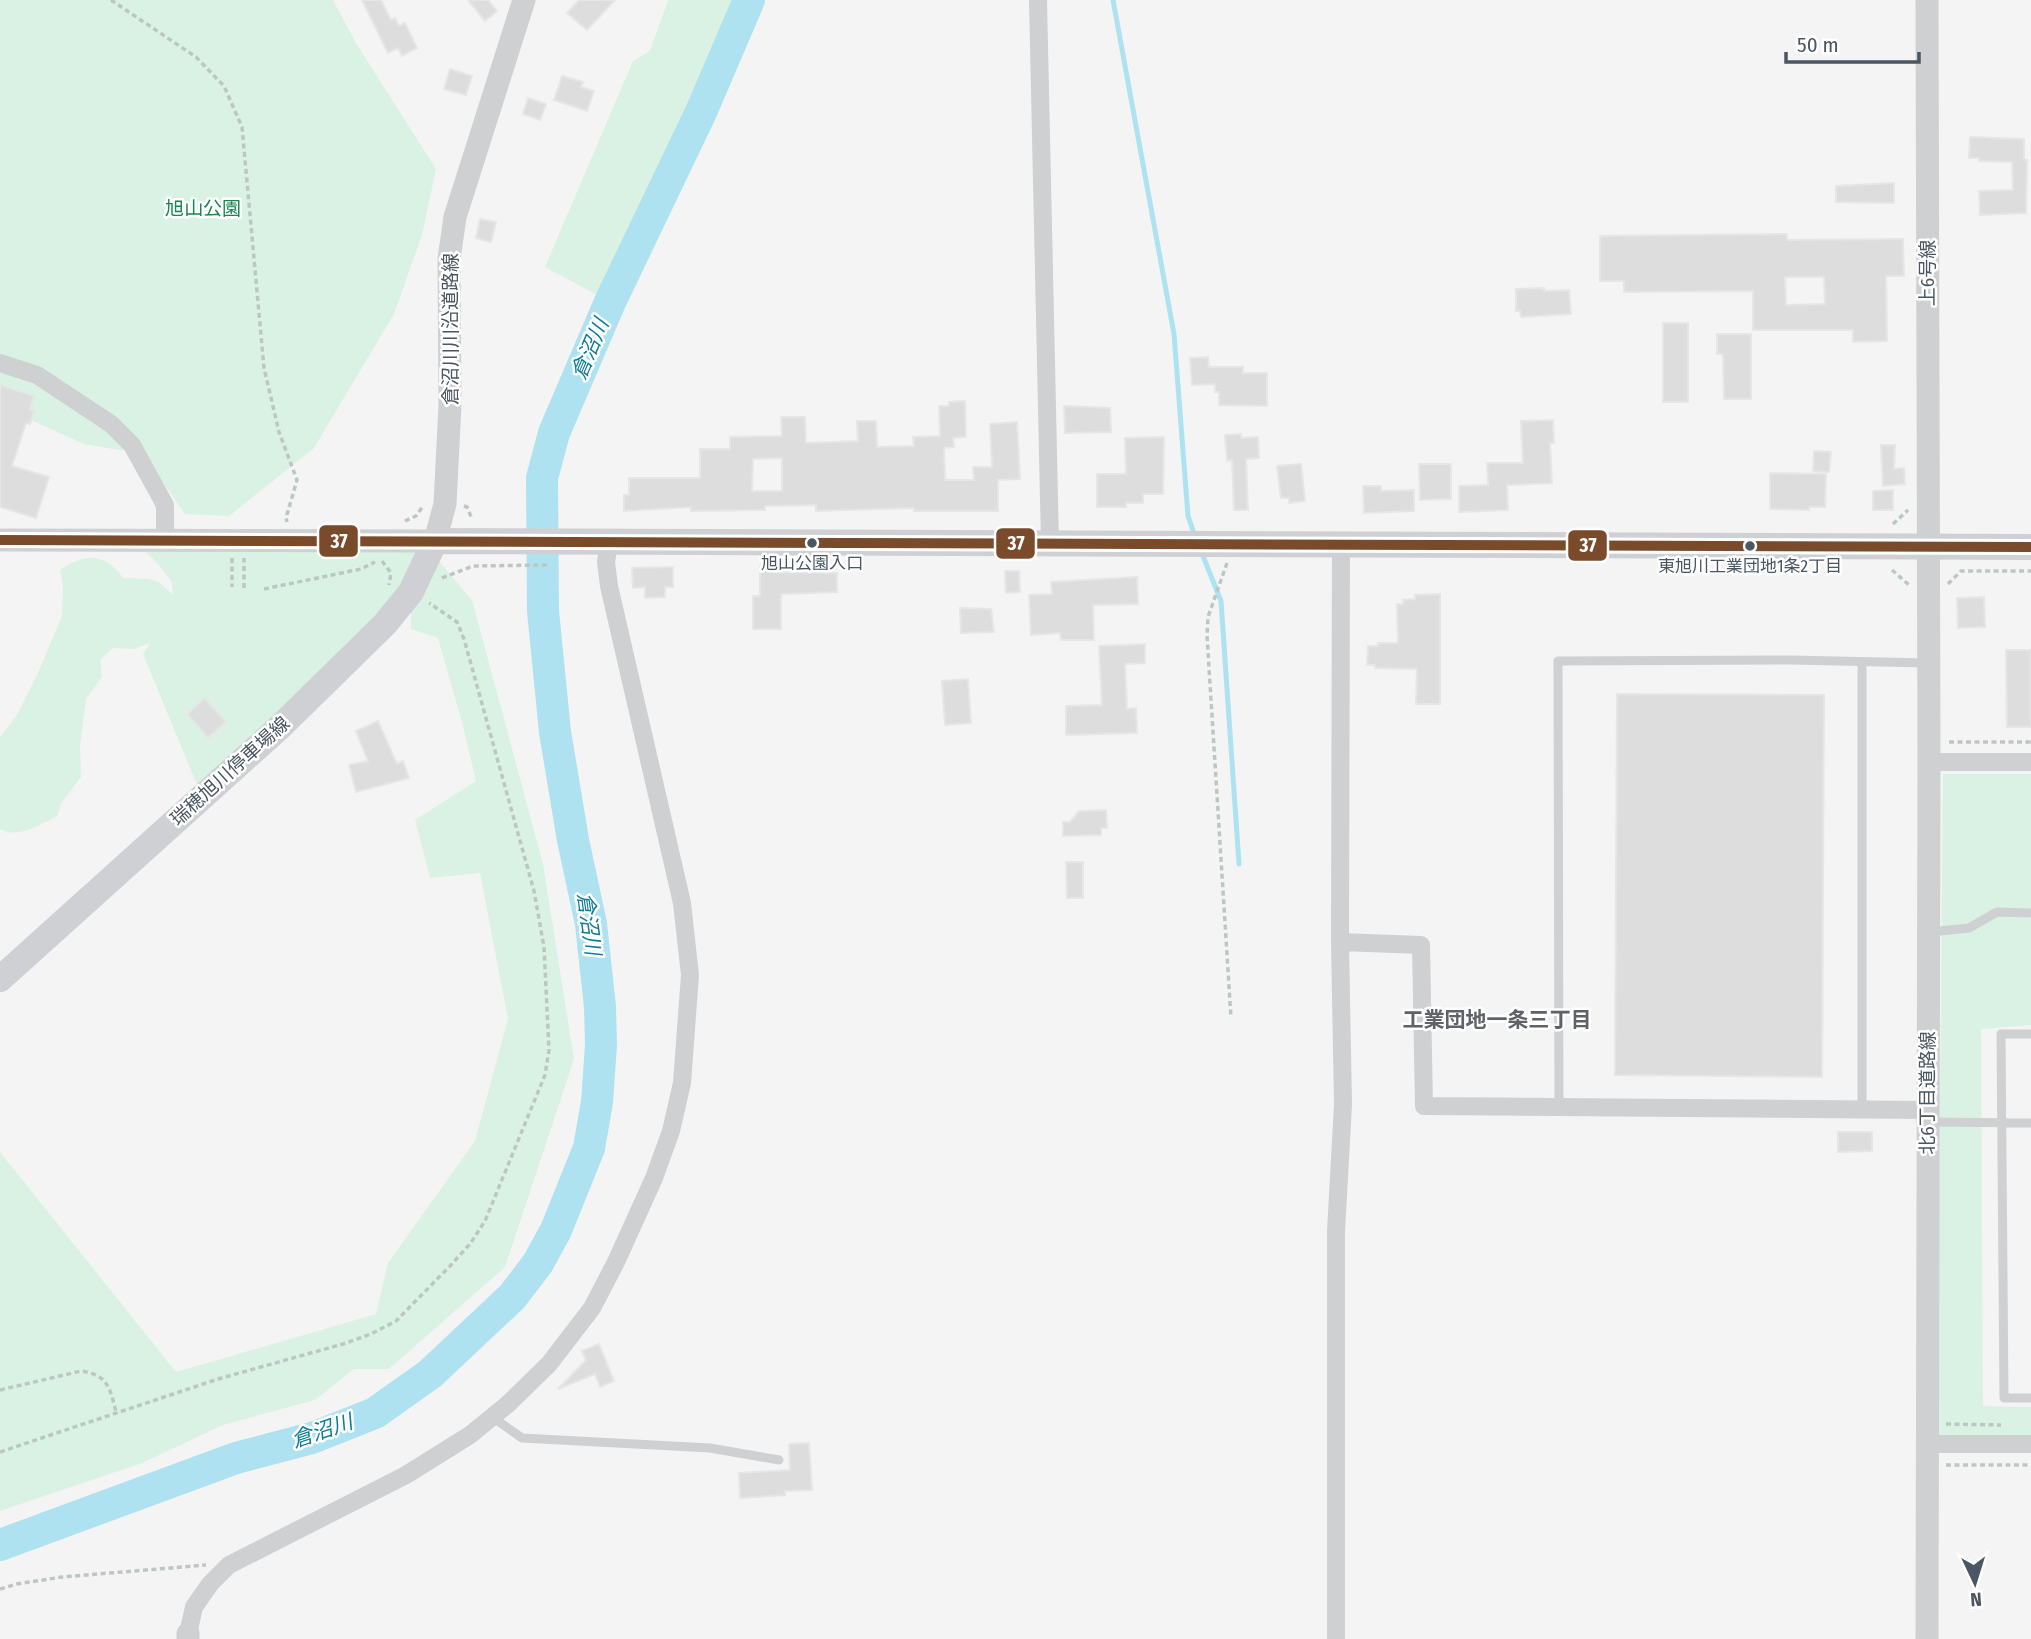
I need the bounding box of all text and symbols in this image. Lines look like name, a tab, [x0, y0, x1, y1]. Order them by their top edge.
scale bar	[1786, 21, 1919, 65]
text: 50 m	[1797, 32, 1839, 58]
park label: 旭山公園	[165, 197, 241, 220]
street label: 上6号線	[1916, 240, 1939, 306]
street label: 倉沼川川沿道路線	[439, 253, 462, 405]
water label: 倉沼川	[566, 313, 615, 383]
line badge: 37	[318, 524, 359, 558]
line badge: 37	[995, 527, 1036, 560]
line badge: 37	[1567, 529, 1608, 562]
text: 37	[330, 530, 348, 553]
text: 37	[1007, 532, 1025, 555]
text: 37	[1579, 534, 1597, 557]
marker: 旭山公園入口	[805, 536, 819, 550]
marker: 東旭川工業団地1条2丁目	[1743, 539, 1757, 553]
place label: 旭山公園入口	[761, 553, 863, 574]
place label: 東旭川工業団地1条2丁目	[1658, 556, 1842, 577]
street label: 瑞穂旭川停車場線	[166, 712, 294, 830]
water label: 倉沼川	[572, 891, 607, 959]
district label: 工業団地一条三丁目	[1403, 1007, 1592, 1033]
street label: 北6丁目道路線	[1916, 1031, 1939, 1155]
water label: 倉沼川	[288, 1408, 358, 1454]
north arrow	[1940, 1548, 2010, 1618]
text: N	[1970, 1588, 1983, 1611]

